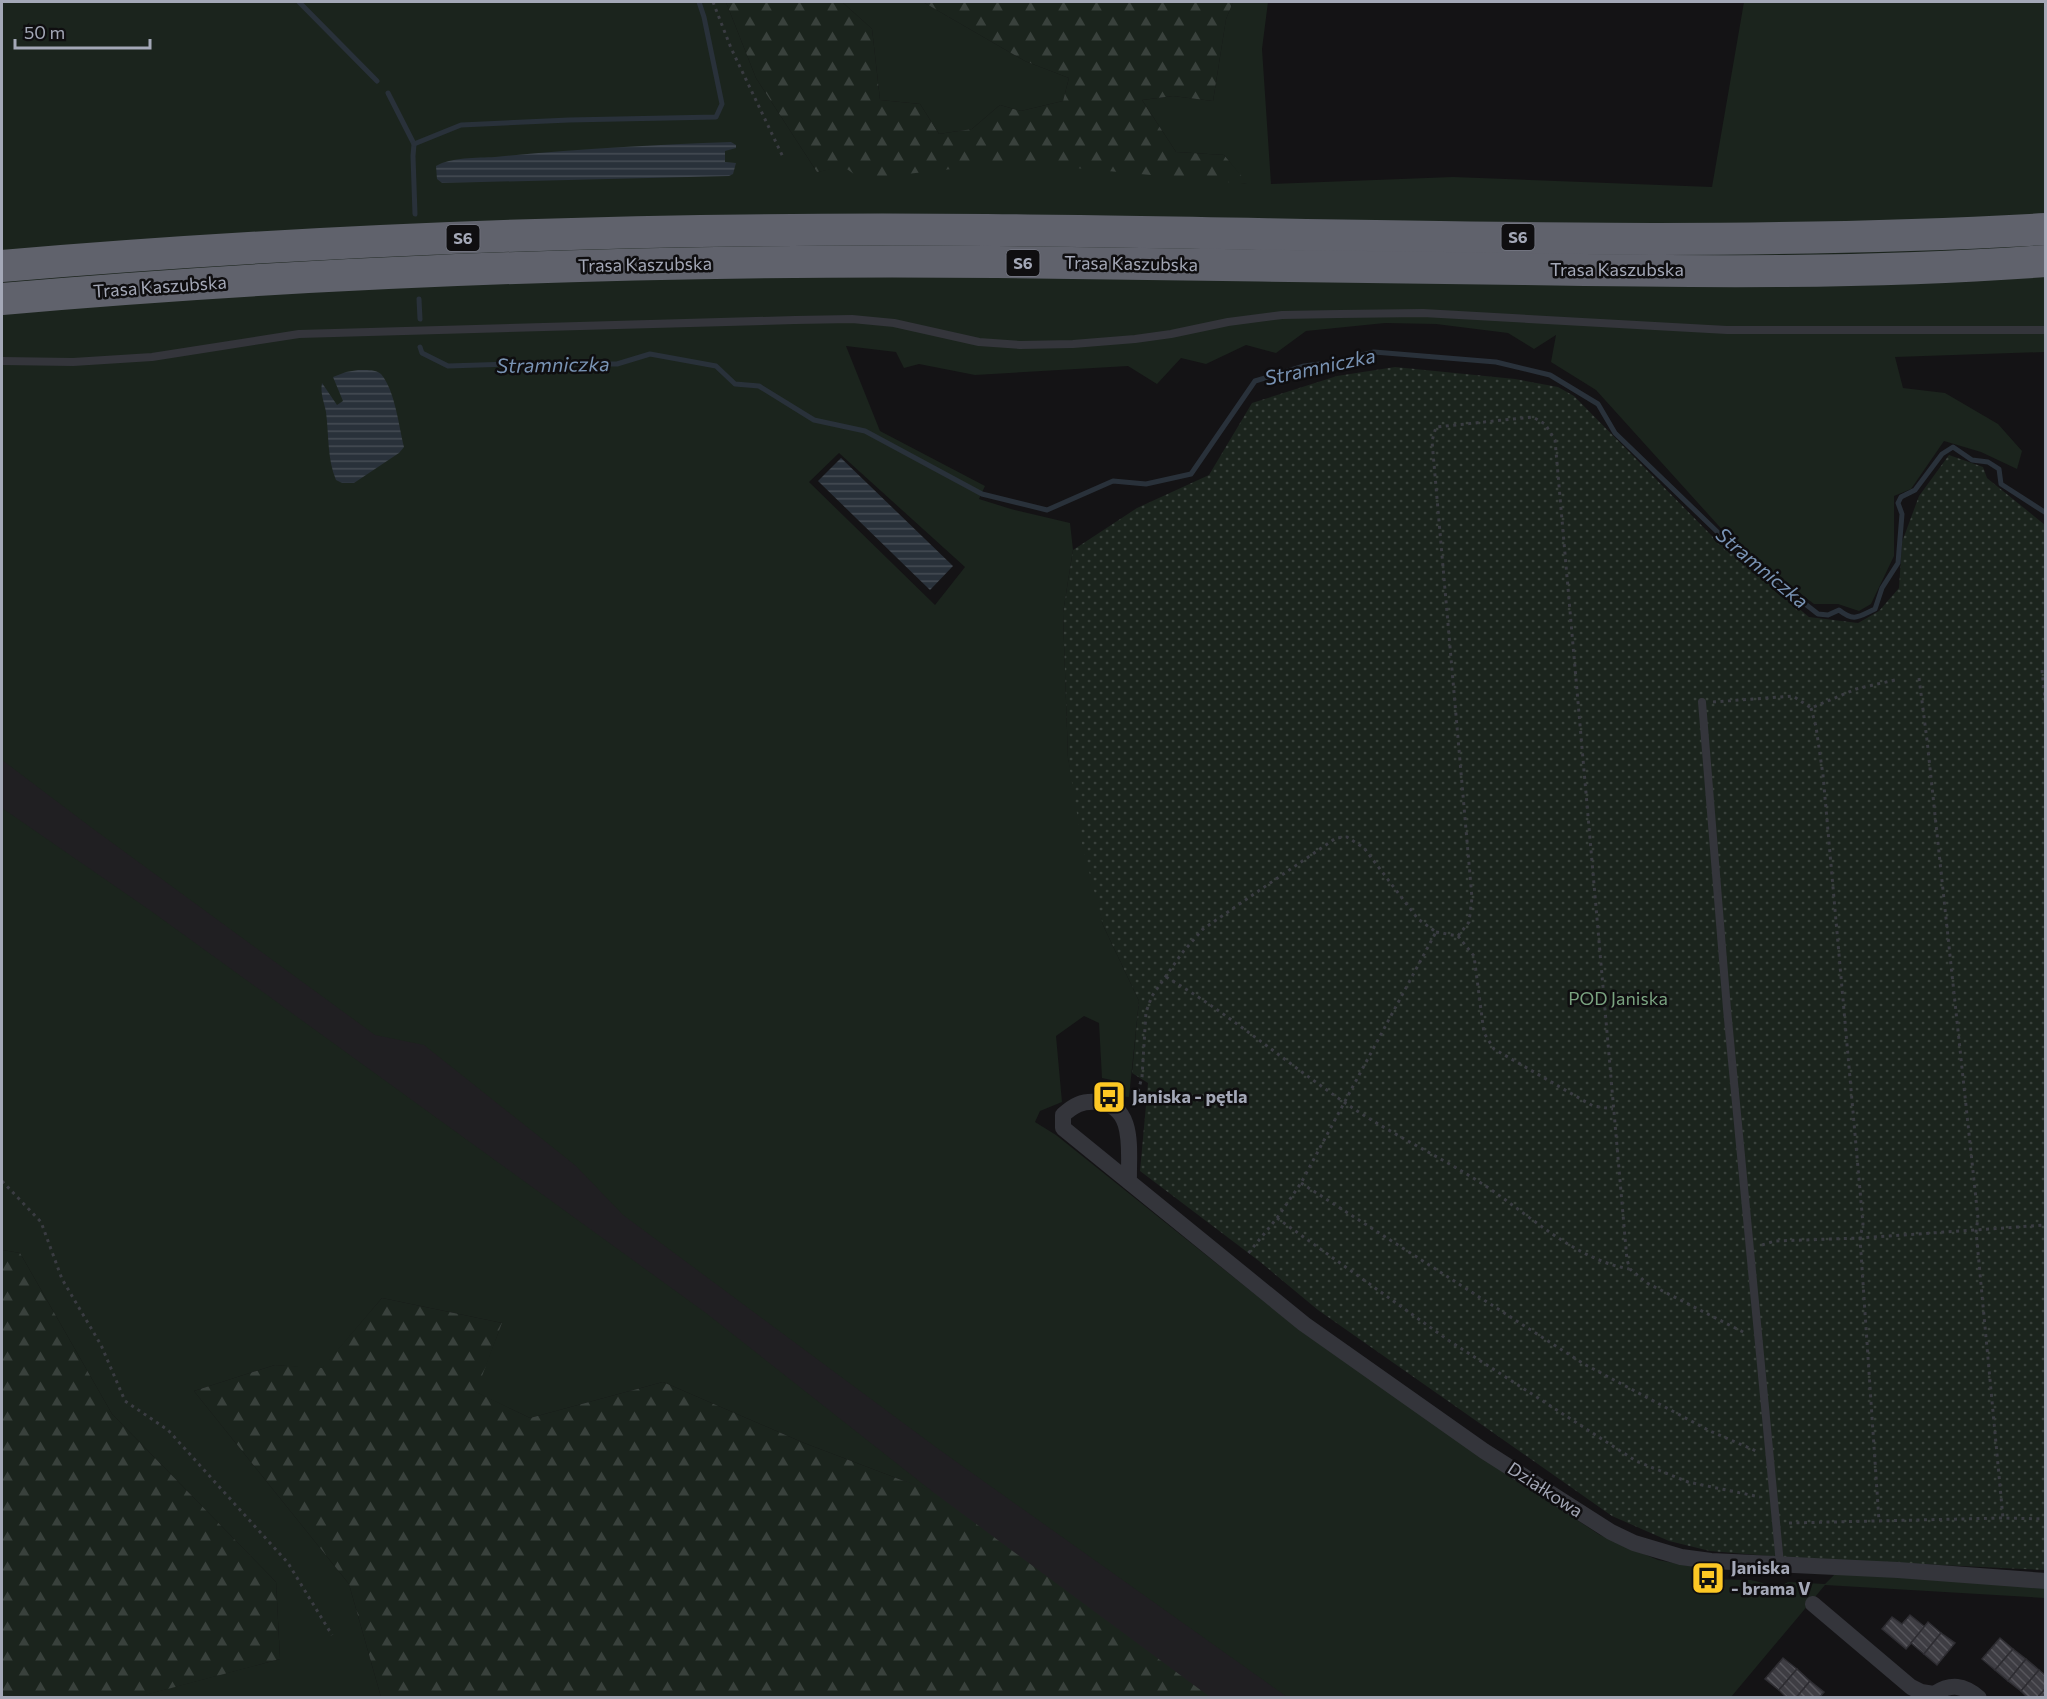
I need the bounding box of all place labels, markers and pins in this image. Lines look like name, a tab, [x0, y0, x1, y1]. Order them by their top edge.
bus stop icon: Janiska - pętla	[1091, 1079, 1127, 1115]
place label: Janiska - pętla	[1132, 1085, 1247, 1107]
place label: Janiska - brama V	[1731, 1556, 1811, 1599]
bus stop icon: Janiska - brama V	[1690, 1560, 1726, 1596]

